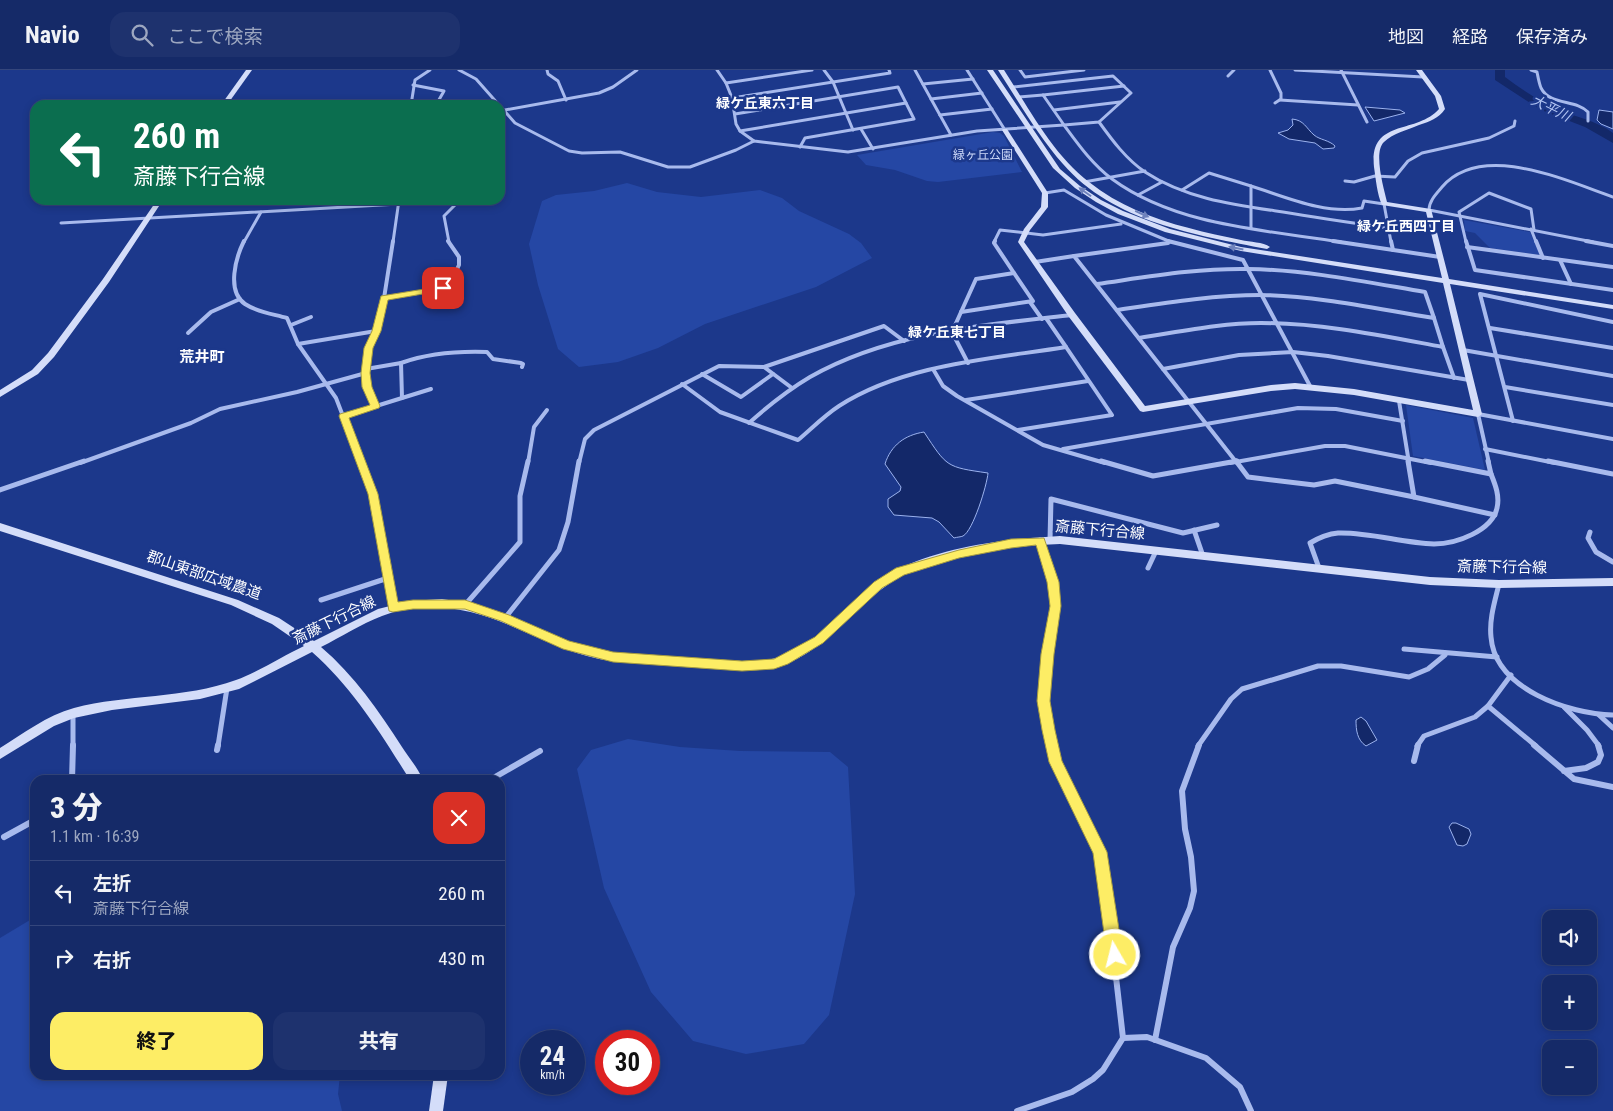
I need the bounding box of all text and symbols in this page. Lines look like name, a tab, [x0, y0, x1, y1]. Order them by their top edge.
search box	[110, 12, 460, 57]
text: Navio	[25, 21, 80, 49]
icon: search	[128, 21, 156, 49]
text: ここで検索	[168, 25, 263, 48]
text: 地図	[1388, 26, 1424, 47]
text: 経路	[1452, 26, 1488, 47]
text: 保存済み	[1516, 26, 1588, 47]
water label: 大平川	[1529, 92, 1575, 125]
district label: 緑ケ丘東六丁目	[716, 95, 814, 111]
text: 260 m	[133, 116, 220, 157]
icon: left	[50, 120, 115, 185]
park label: 緑ヶ丘公園	[953, 148, 1013, 162]
text: 斎藤下行合線	[133, 164, 265, 189]
one-way arrow	[1078, 187, 1092, 197]
one-way arrow	[1135, 211, 1149, 219]
district label: 緑ケ丘西四丁目	[1357, 218, 1455, 234]
one-way arrow	[1229, 244, 1244, 252]
pin	[422, 267, 464, 309]
icon: arrive	[429, 274, 457, 302]
district label: 緑ケ丘東七丁目	[908, 324, 1006, 340]
district label: 荒井町	[179, 348, 225, 366]
street label: 斎藤下行合線	[1054, 517, 1146, 543]
street label: 郡山東部広域農道	[144, 547, 264, 603]
street label: 斎藤下行合線	[1457, 557, 1547, 577]
street label: 斎藤下行合線	[290, 592, 378, 648]
text: 3 分	[50, 790, 102, 825]
button: close	[433, 792, 485, 844]
text: 1.1 km · 16:39	[50, 827, 140, 846]
text: 左折	[93, 872, 131, 895]
icon: left	[50, 879, 78, 907]
text: 260 m	[438, 882, 485, 905]
text: 斎藤下行合線	[93, 899, 189, 918]
map controls	[1542, 910, 1597, 1095]
button: sound	[1542, 910, 1597, 965]
position arrow	[1088, 928, 1140, 980]
icon: right	[50, 944, 78, 972]
text: 430 m	[438, 947, 485, 970]
text: 右折	[93, 949, 131, 972]
button: +	[1542, 975, 1597, 1030]
button: 終了	[50, 1012, 263, 1070]
button: 共有	[273, 1012, 485, 1070]
speed limit sign: 30	[595, 1030, 660, 1095]
button: −	[1542, 1040, 1597, 1095]
text: 24	[540, 1042, 565, 1071]
text: km/h	[540, 1068, 565, 1082]

